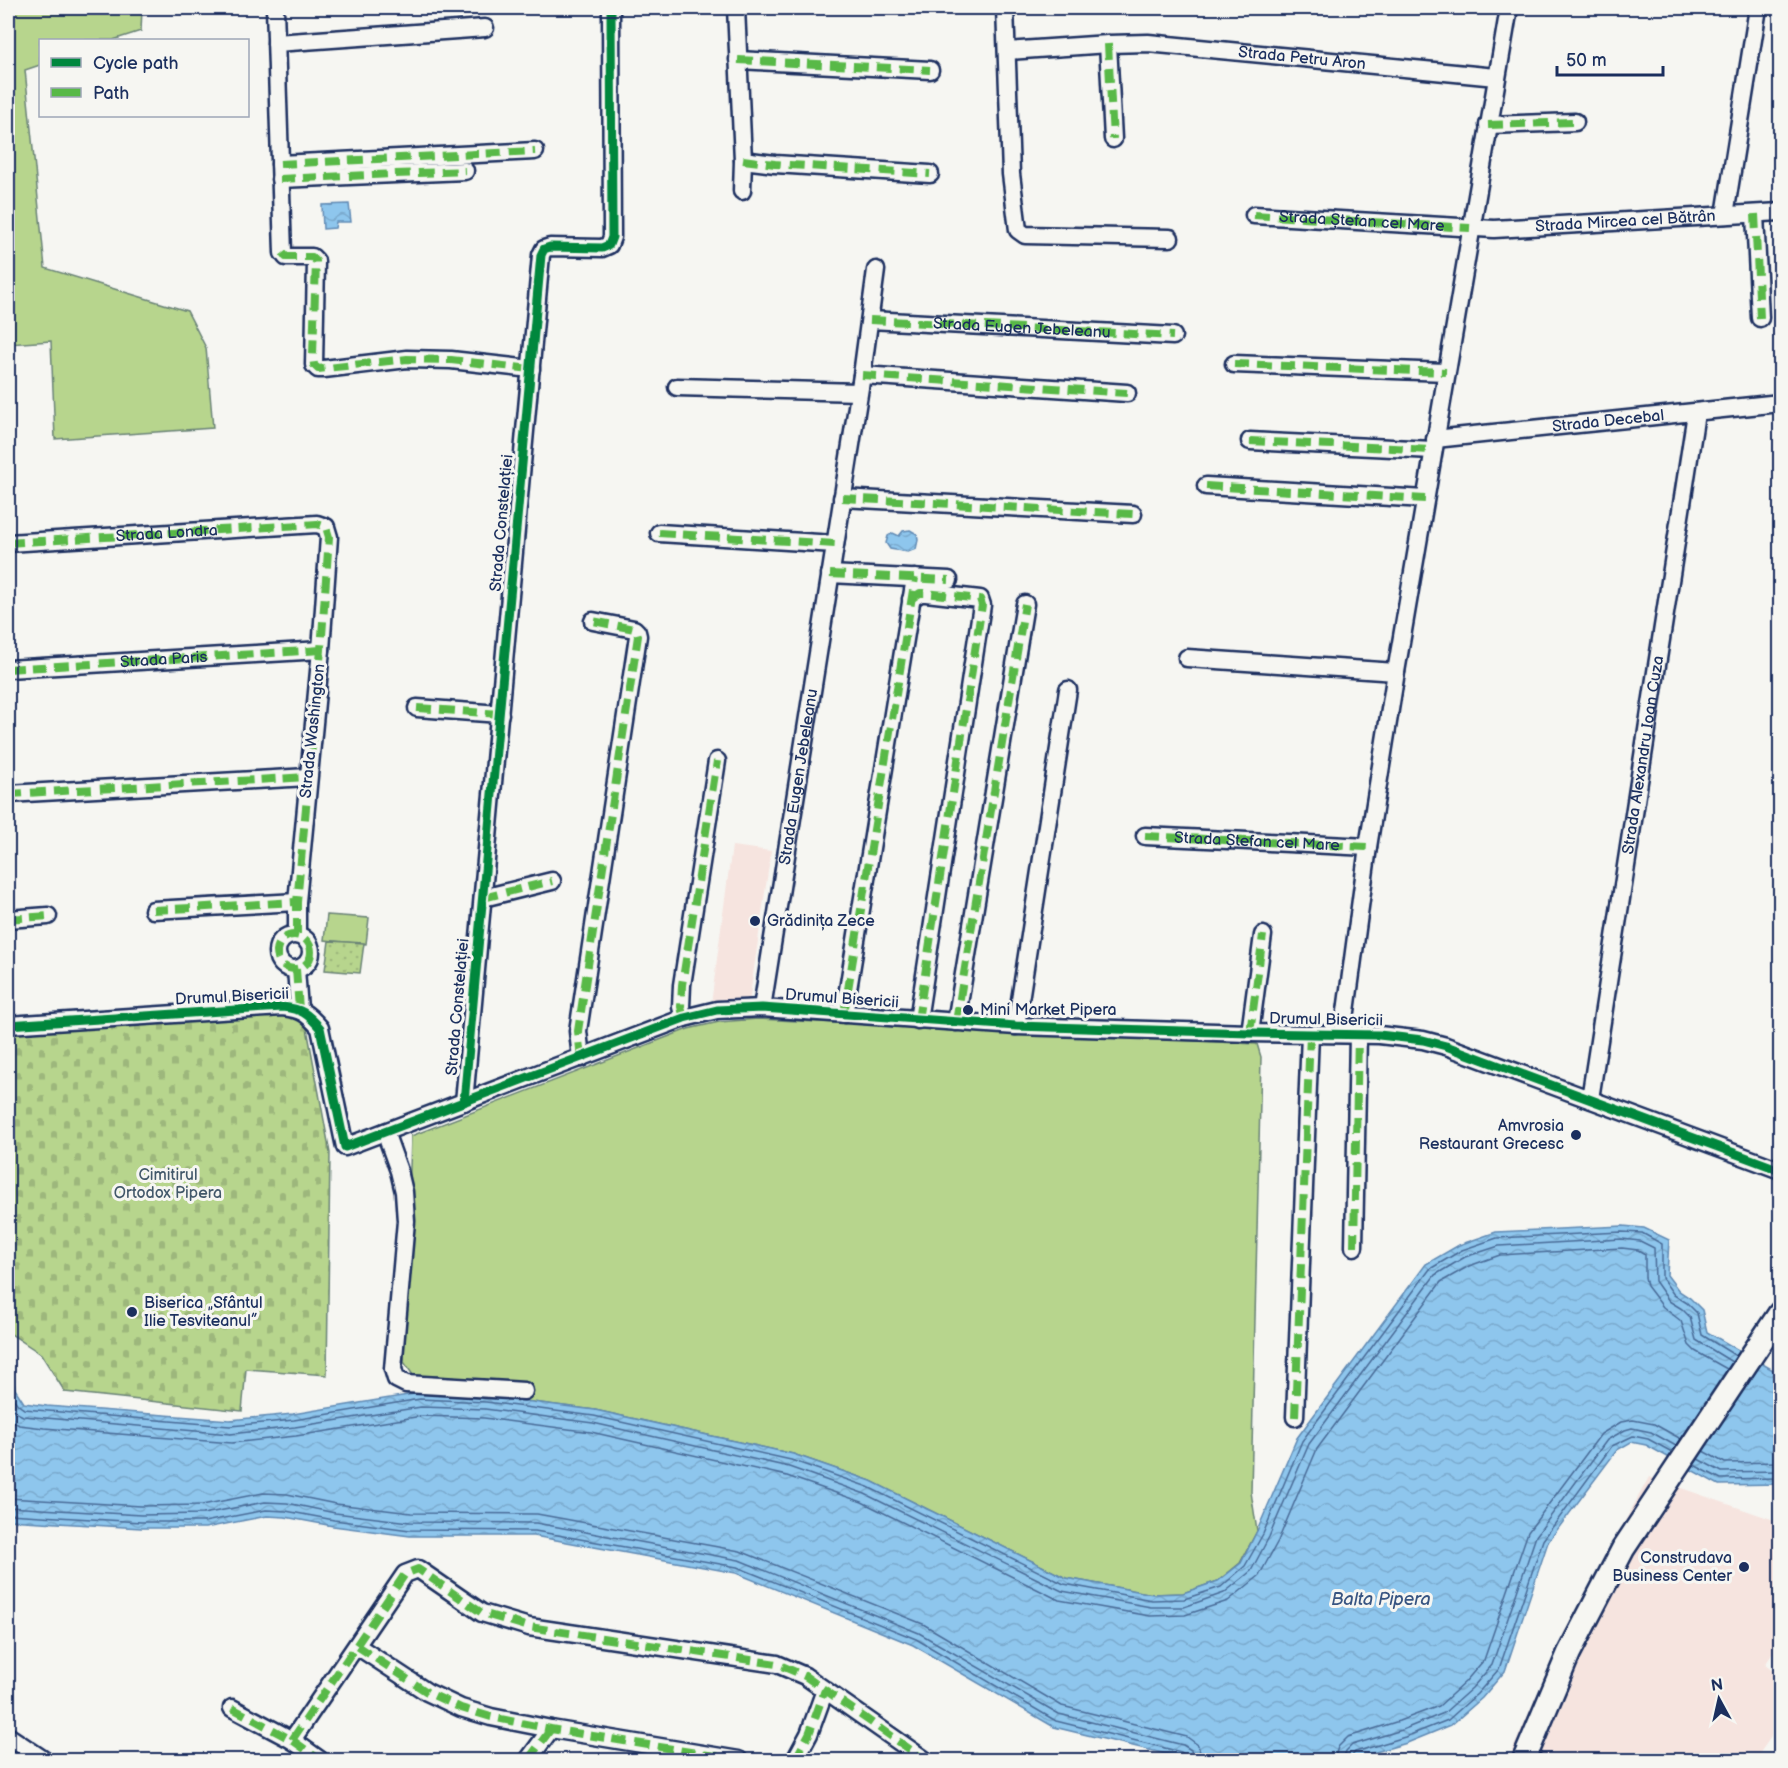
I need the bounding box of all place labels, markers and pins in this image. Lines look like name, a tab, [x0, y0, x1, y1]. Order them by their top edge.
place label: Grădinița Zece	[767, 912, 875, 931]
marker: Grădinița Zece	[748, 914, 762, 928]
place label: Mini Market Pipera	[980, 1001, 1117, 1020]
marker: Mini Market Pipera	[961, 1003, 975, 1017]
place label: Amvrosia Restaurant Grecesc	[1419, 1117, 1564, 1154]
marker: Amvrosia Restaurant Grecesc	[1569, 1128, 1583, 1142]
place label: Biserica „Sfântul Ilie Tesviteanul”	[144, 1294, 263, 1331]
marker: Biserica „Sfântul Ilie Tesviteanul”	[125, 1305, 139, 1319]
place label: Construdava Business Center	[1612, 1549, 1732, 1586]
marker: Construdava Business Center	[1737, 1560, 1751, 1574]

